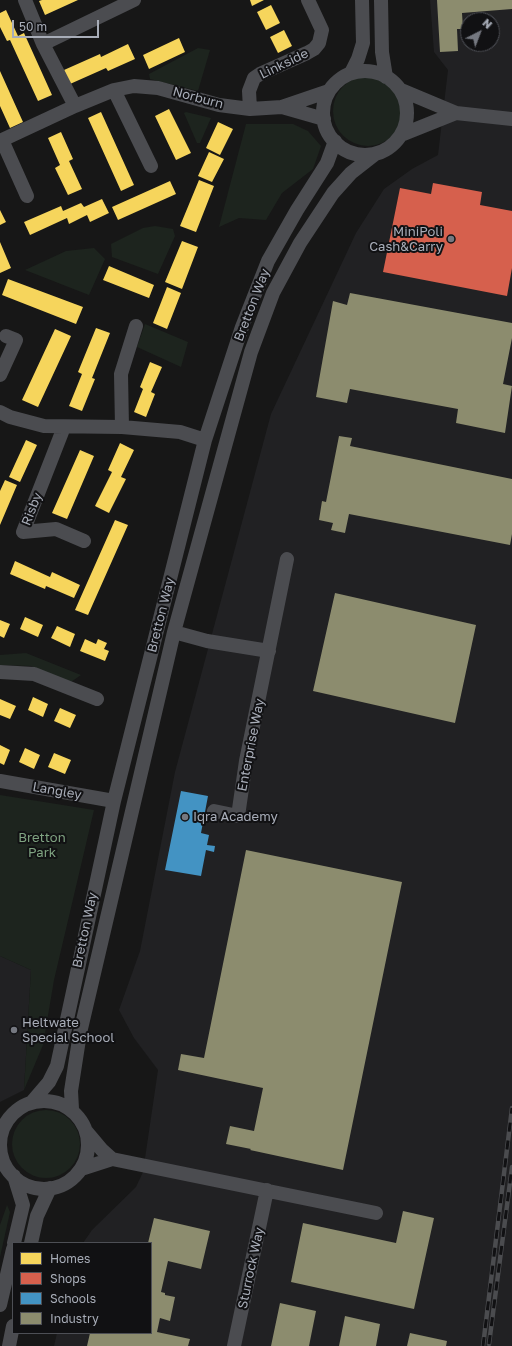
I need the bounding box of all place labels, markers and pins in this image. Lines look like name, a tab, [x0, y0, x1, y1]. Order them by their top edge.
place label: MiniPoli Cash&Carry	[369, 224, 443, 255]
marker: MiniPoli Cash&Carry	[446, 234, 456, 244]
place label: Iqra Academy	[193, 809, 278, 825]
marker: Iqra Academy	[180, 812, 190, 822]
place label: Heltwate Special School	[22, 1015, 114, 1046]
marker: Heltwate Special School	[9, 1025, 19, 1035]

